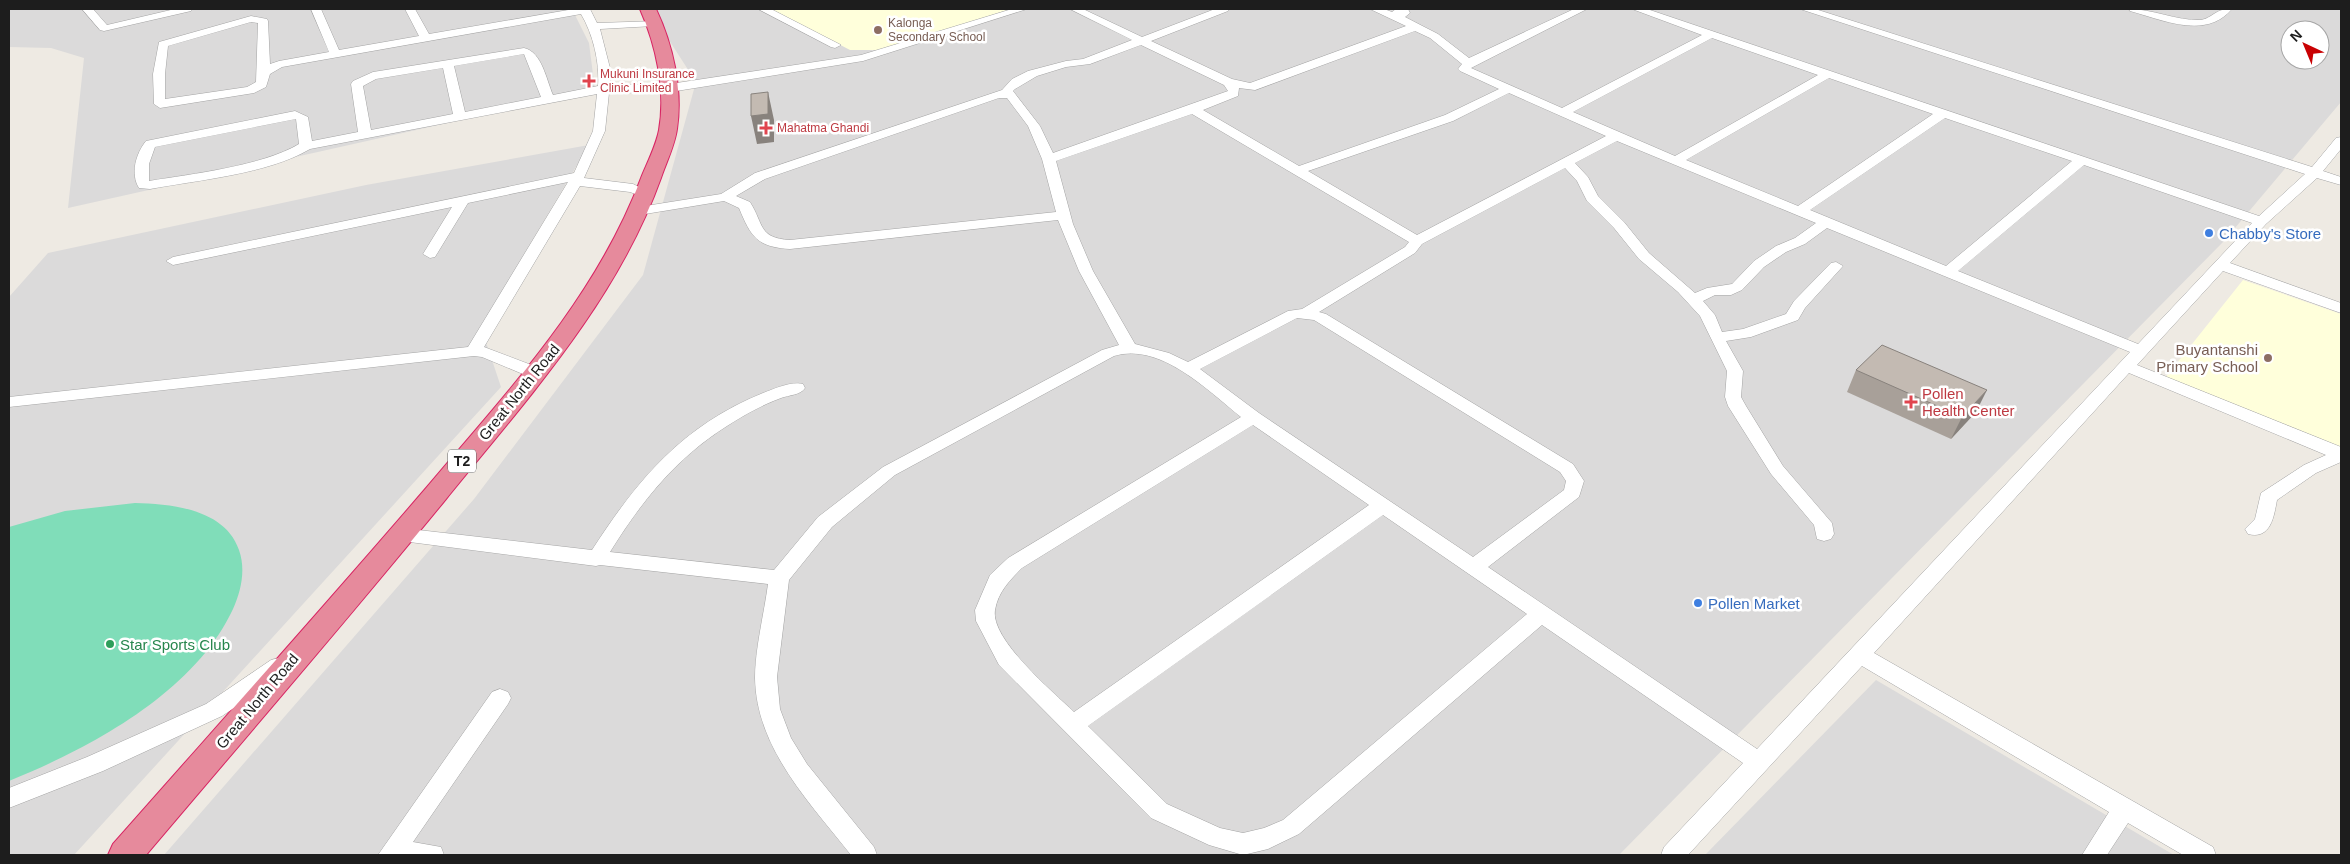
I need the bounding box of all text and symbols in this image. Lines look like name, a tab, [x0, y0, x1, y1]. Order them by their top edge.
place label: Kalonga Secondary School	[888, 16, 985, 44]
north arrow	[2280, 20, 2330, 70]
marker: Kalonga Secondary School	[872, 24, 884, 36]
text: N	[2287, 26, 2305, 45]
place label: Mukuni Insurance Clinic Limited	[600, 67, 695, 95]
marker: Mukuni Insurance Clinic Limited	[582, 74, 596, 88]
marker: Mahatma Ghandi	[759, 121, 773, 135]
place label: Mahatma Ghandi	[777, 121, 869, 135]
place label: Chabby's Store	[2219, 225, 2321, 242]
marker: Chabby's Store	[2203, 227, 2215, 239]
street label: Great North Road	[475, 341, 563, 443]
place label: Buyantanshi Primary School	[2156, 341, 2258, 375]
marker: Buyantanshi Primary School	[2262, 352, 2274, 364]
place label: Pollen Health Center	[1922, 385, 2015, 419]
marker: Pollen Health Center	[1904, 395, 1918, 409]
road number: T2	[448, 450, 476, 472]
place label: Pollen Market	[1708, 595, 1801, 612]
marker: Pollen Market	[1692, 597, 1704, 609]
place label: Star Sports Club	[120, 636, 230, 653]
marker: Star Sports Club	[104, 638, 116, 650]
street label: Great North Road	[212, 650, 302, 752]

